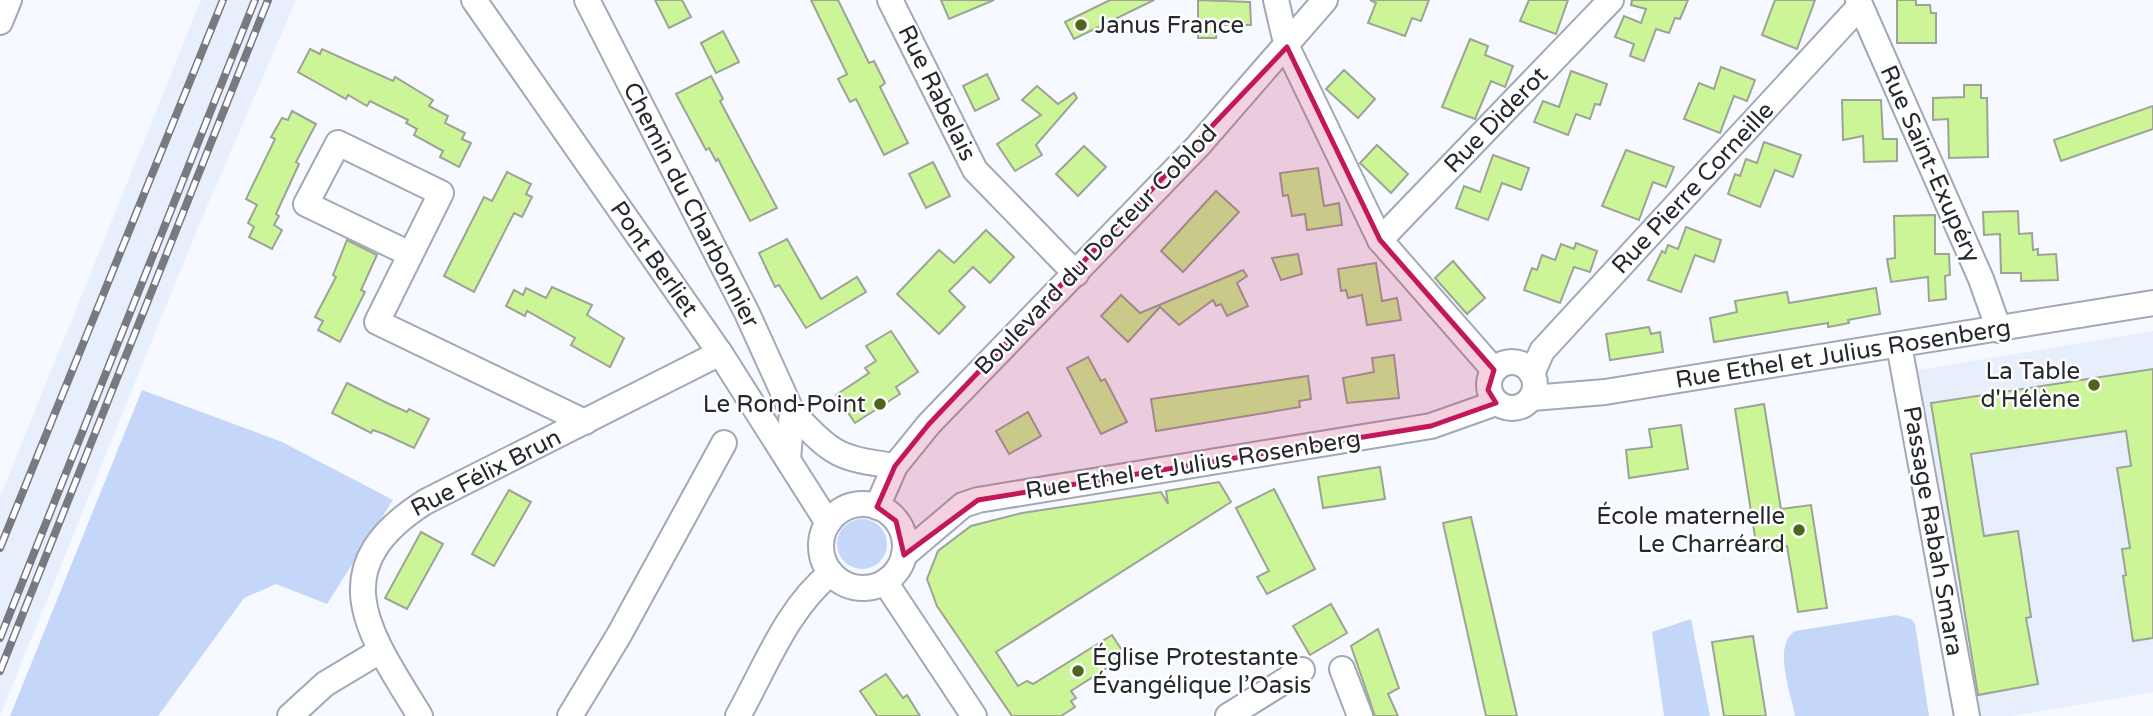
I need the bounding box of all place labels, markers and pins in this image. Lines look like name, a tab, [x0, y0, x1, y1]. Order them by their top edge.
place label: Janus France	[1095, 11, 1244, 40]
marker: Janus France	[1073, 17, 1089, 33]
place label: La Table d'Hélène	[1980, 357, 2080, 414]
marker: La Table d'Hélène	[2086, 377, 2102, 393]
place label: Le Rond-Point	[703, 390, 866, 419]
marker: Le Rond-Point	[872, 396, 888, 412]
place label: École maternelle Le Charréard	[1596, 501, 1785, 559]
marker: École maternelle Le Charréard	[1791, 522, 1807, 538]
place label: Église Protestante Évangélique l’Oasis	[1092, 642, 1311, 700]
marker: Église Protestante Évangélique l’Oasis	[1070, 663, 1086, 679]

